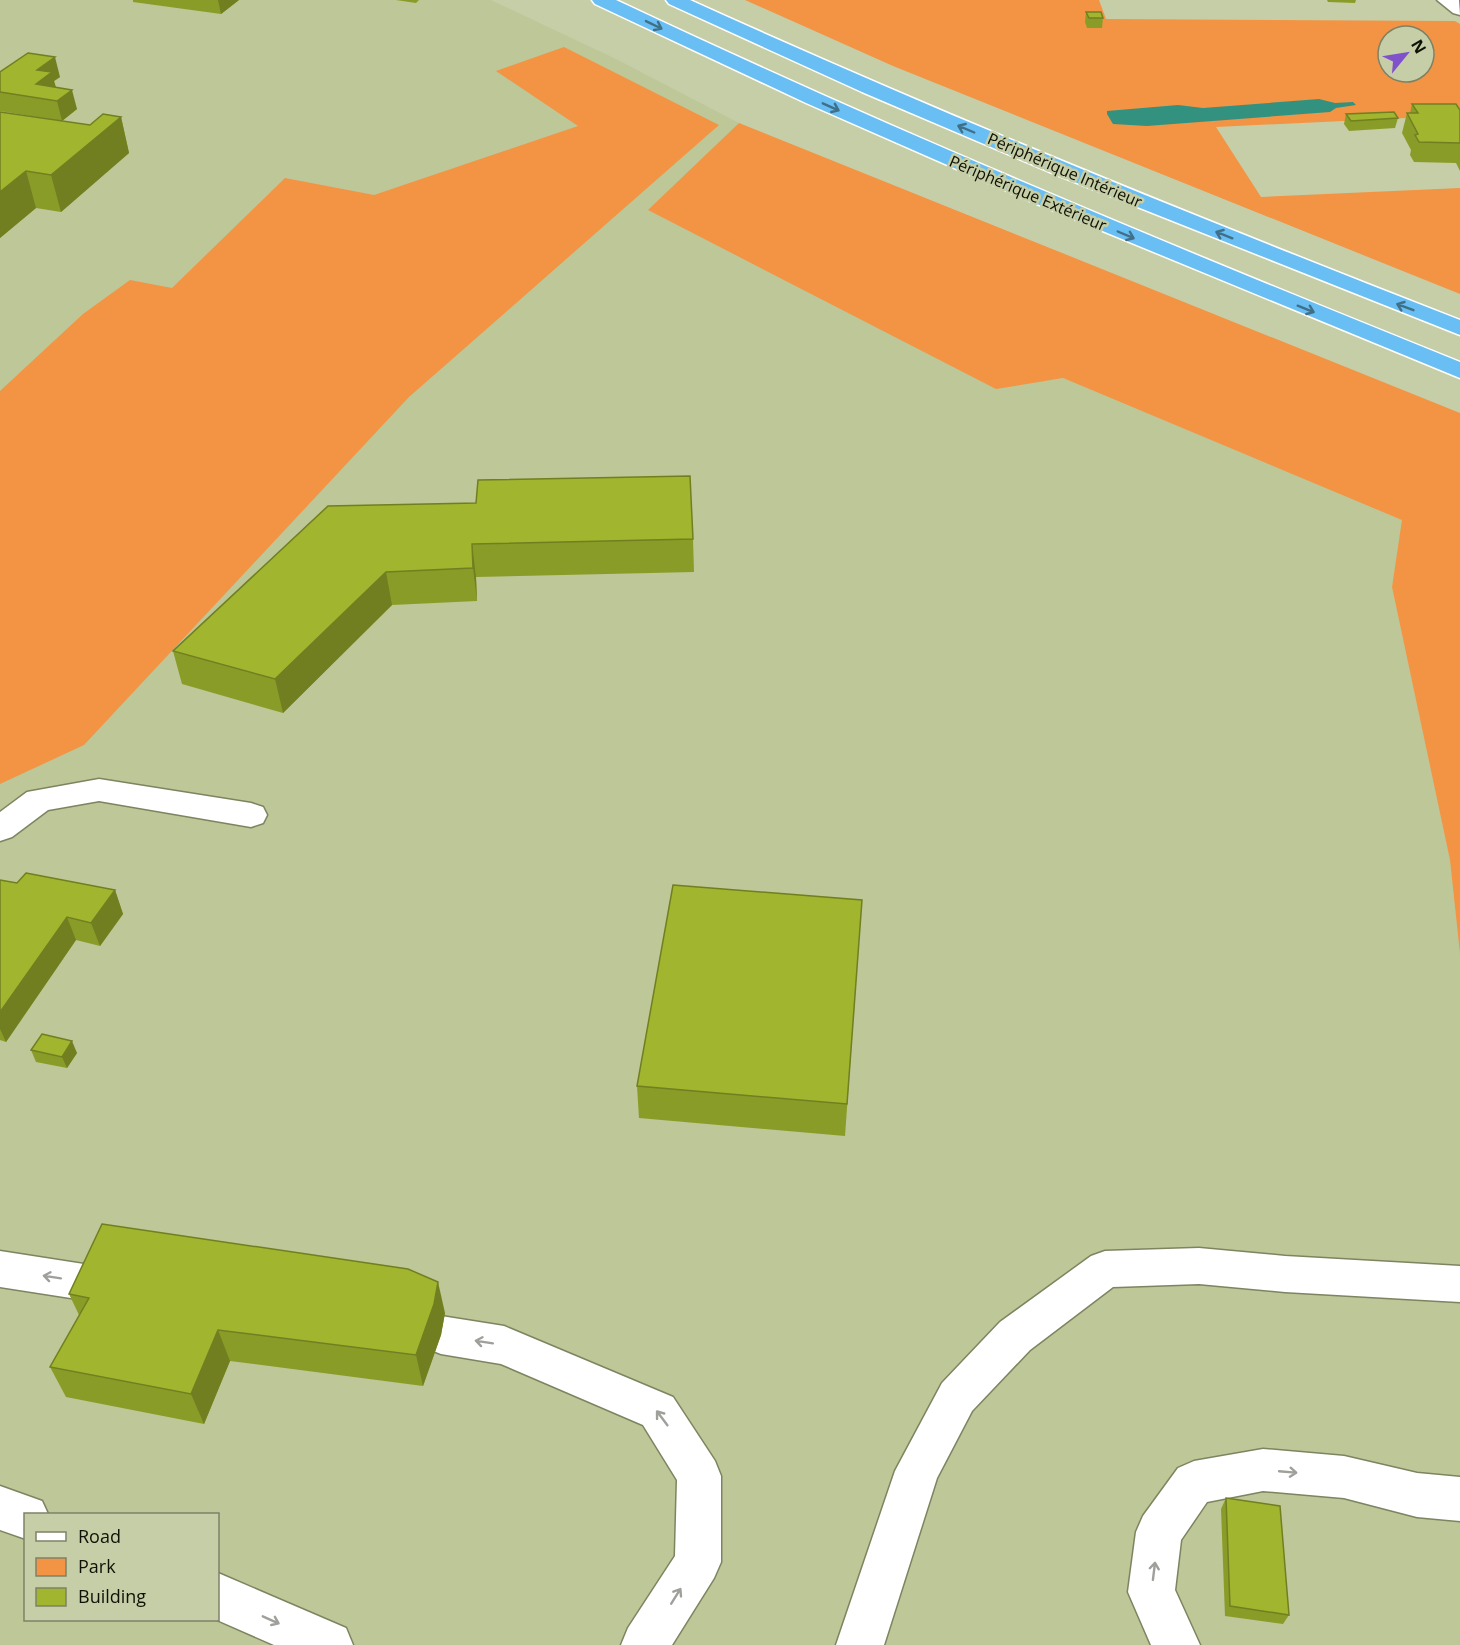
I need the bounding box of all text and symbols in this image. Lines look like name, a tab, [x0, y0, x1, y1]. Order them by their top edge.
one-way arrow	[645, 20, 663, 32]
north arrow	[1376, 24, 1436, 84]
text: N	[1406, 35, 1432, 58]
one-way arrow	[822, 102, 840, 113]
one-way arrow	[958, 123, 976, 134]
street label: Périphérique Intérieur	[984, 127, 1146, 213]
street label: Périphérique Extérieur	[946, 150, 1110, 236]
one-way arrow	[1215, 229, 1234, 240]
one-way arrow	[1116, 230, 1135, 241]
one-way arrow	[1397, 301, 1415, 312]
one-way arrow	[1296, 304, 1315, 315]
one-way arrow	[42, 1272, 62, 1283]
one-way arrow	[475, 1336, 495, 1347]
one-way arrow	[655, 1410, 668, 1426]
one-way arrow	[1278, 1467, 1297, 1478]
legend	[24, 1513, 219, 1621]
text: Road	[78, 1524, 121, 1548]
text: Park	[78, 1554, 116, 1578]
one-way arrow	[1148, 1562, 1159, 1582]
text: Building	[78, 1584, 146, 1608]
one-way arrow	[670, 1587, 683, 1604]
one-way arrow	[262, 1615, 280, 1626]

